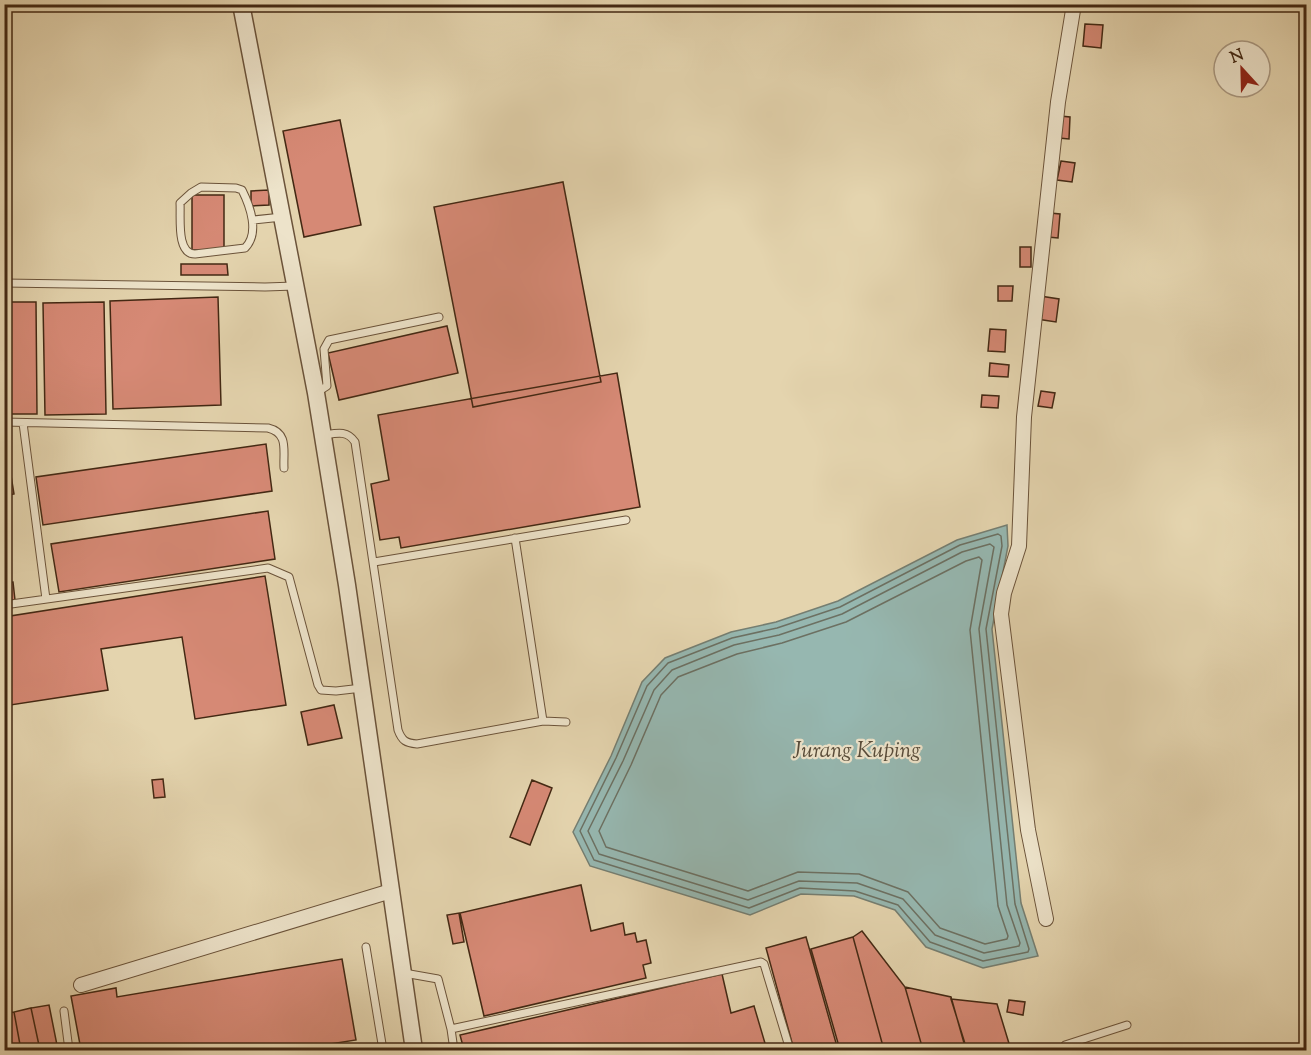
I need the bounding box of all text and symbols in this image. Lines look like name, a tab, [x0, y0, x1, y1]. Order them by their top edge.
north arrow	[1212, 39, 1272, 99]
text: N	[1227, 44, 1248, 70]
water label: Jurang Kuping	[792, 736, 921, 768]

